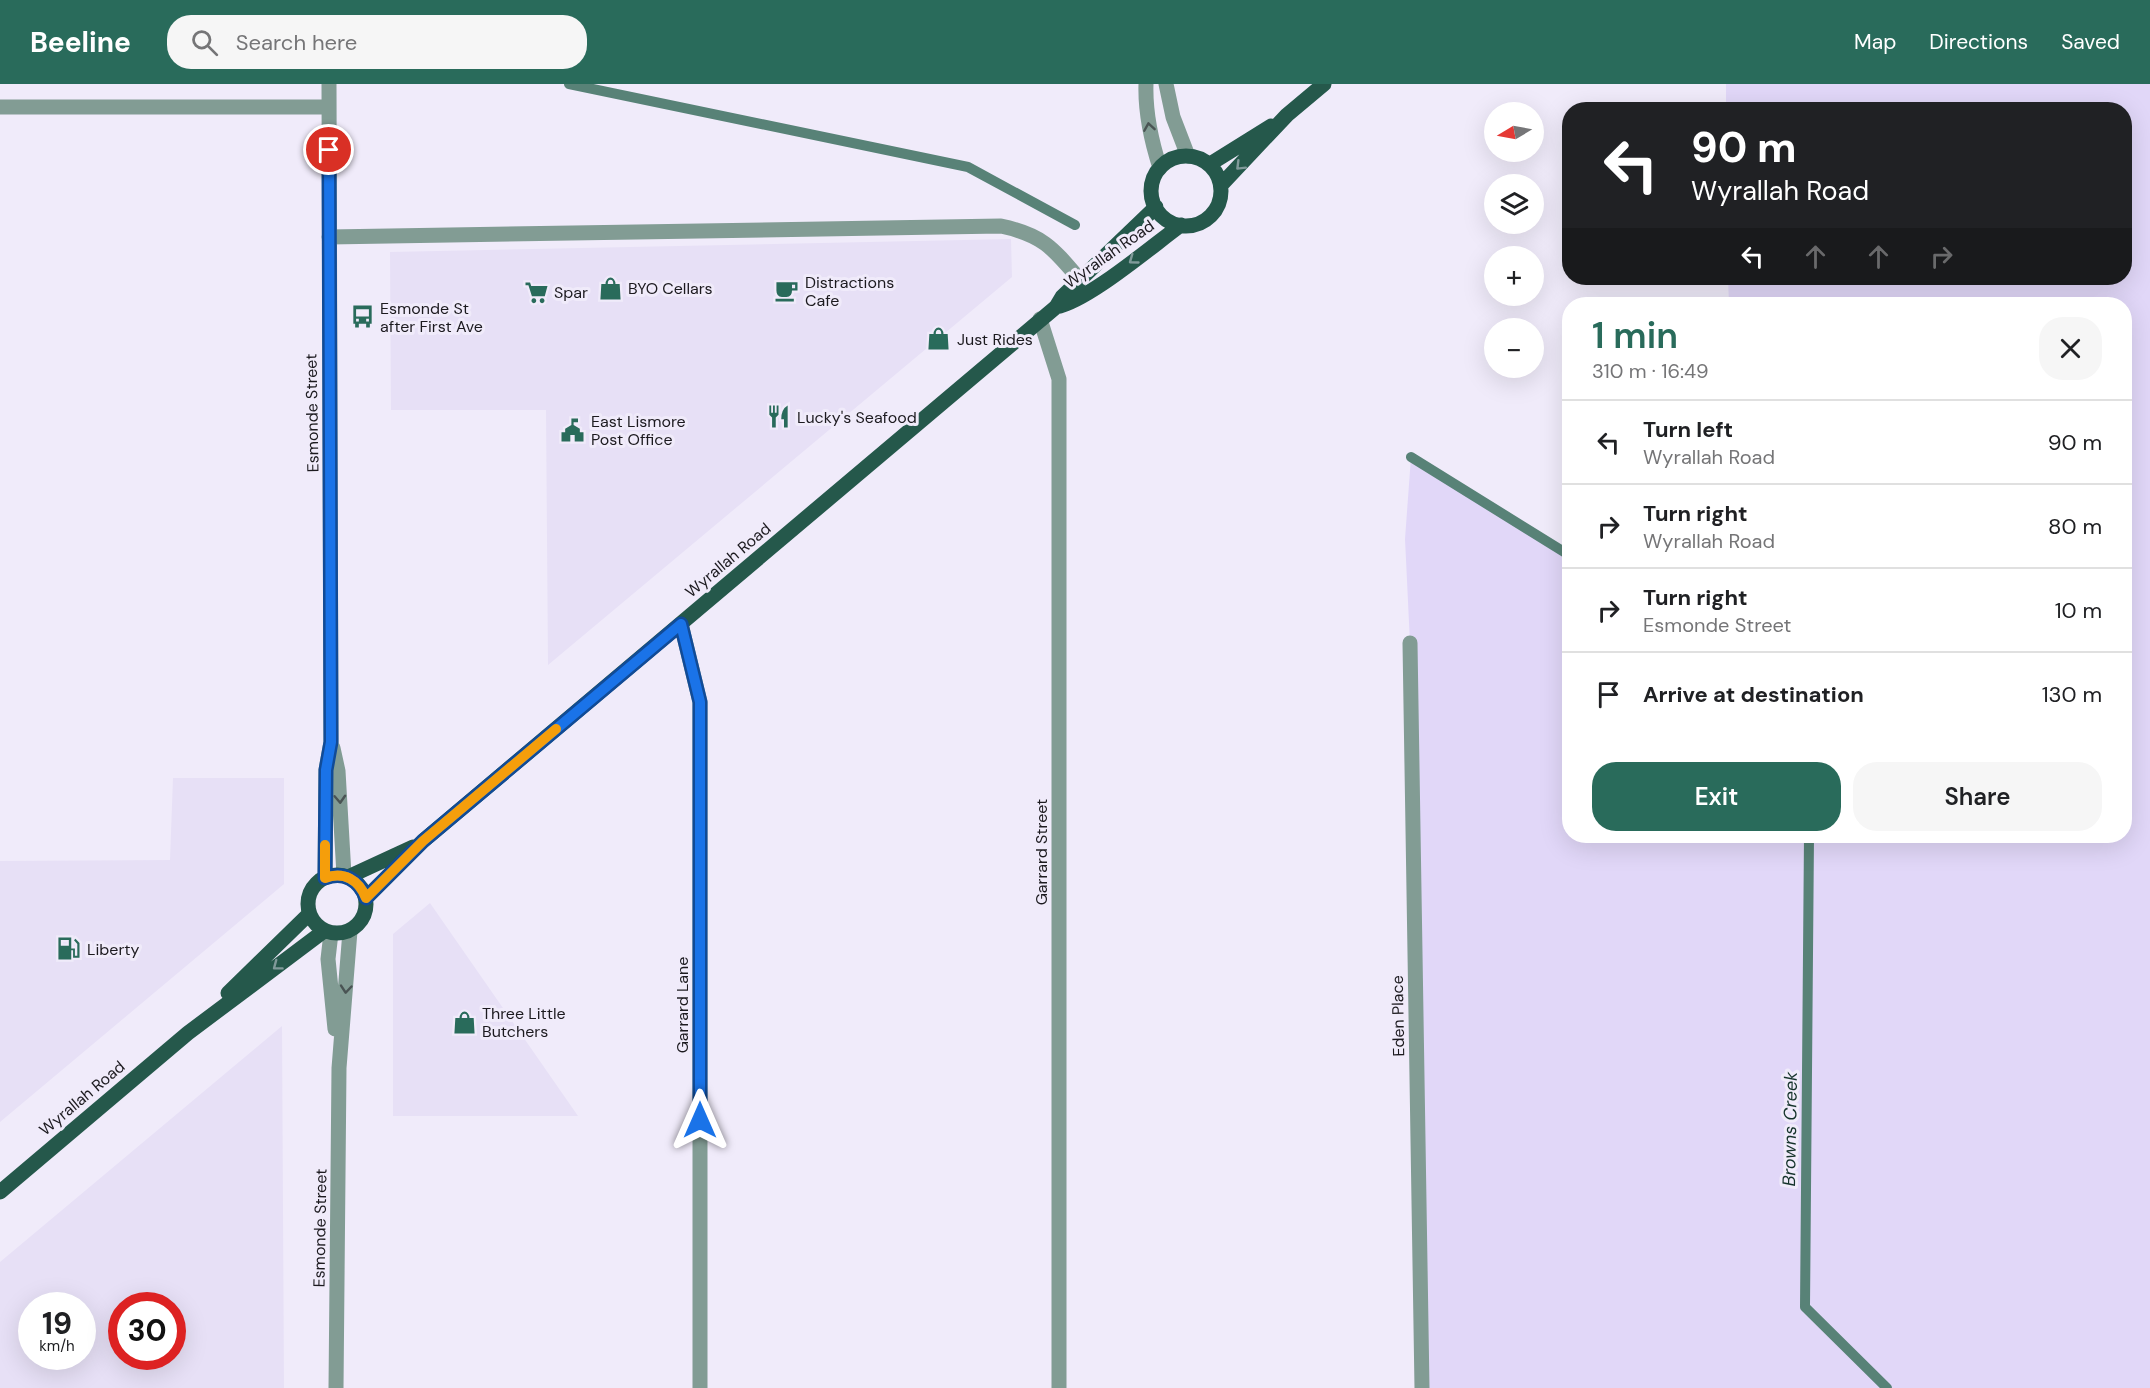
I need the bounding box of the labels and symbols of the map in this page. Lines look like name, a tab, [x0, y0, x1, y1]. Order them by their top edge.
north arrow	[1484, 102, 1544, 162]
one-way arrow	[1143, 122, 1156, 132]
pin	[303, 124, 354, 175]
one-way arrow	[1236, 159, 1246, 170]
street label: Wyrallah Road	[1060, 215, 1158, 293]
one-way arrow	[1129, 253, 1140, 264]
place label: Distractions Cafe	[805, 272, 894, 311]
shop icon: BYO Cellars	[597, 275, 623, 301]
place label: BYO Cellars	[628, 278, 713, 299]
cafe icon: Distractions Cafe	[774, 278, 800, 304]
supermarket icon: Spar	[523, 279, 549, 305]
place label: Spar	[554, 282, 588, 303]
place label: Esmonde St after First Ave	[380, 298, 483, 337]
bus stop icon: Esmonde St after First Ave	[349, 304, 375, 330]
shop icon: Just Rides	[926, 326, 952, 352]
place label: Just Rides	[957, 329, 1033, 350]
street label: Esmonde Street	[300, 353, 324, 473]
restaurant icon: Lucky's Seafood	[766, 404, 792, 430]
place label: Lucky's Seafood	[797, 407, 917, 428]
place label: East Lismore Post Office	[591, 411, 686, 450]
public building icon: East Lismore Post Office	[560, 417, 586, 443]
street label: Wyrallah Road	[681, 518, 775, 602]
one-way arrow	[333, 795, 346, 804]
street label: Garrard Street	[1031, 799, 1052, 905]
fuel station icon: Liberty	[56, 936, 82, 962]
place label: Liberty	[87, 939, 140, 960]
street label: Garrard Lane	[672, 957, 693, 1053]
one-way arrow	[273, 959, 284, 970]
street label: Eden Place	[1387, 975, 1409, 1057]
one-way arrow	[340, 985, 353, 994]
place label: Three Little Butchers	[482, 1003, 566, 1042]
shop icon: Three Little Butchers	[451, 1009, 477, 1035]
street label: Wyrallah Road	[35, 1056, 129, 1140]
water label: Browns Creek	[1777, 1071, 1803, 1187]
position arrow	[668, 1088, 732, 1152]
street label: Esmonde Street	[308, 1168, 332, 1288]
speed limit sign: 30	[108, 1292, 186, 1370]

